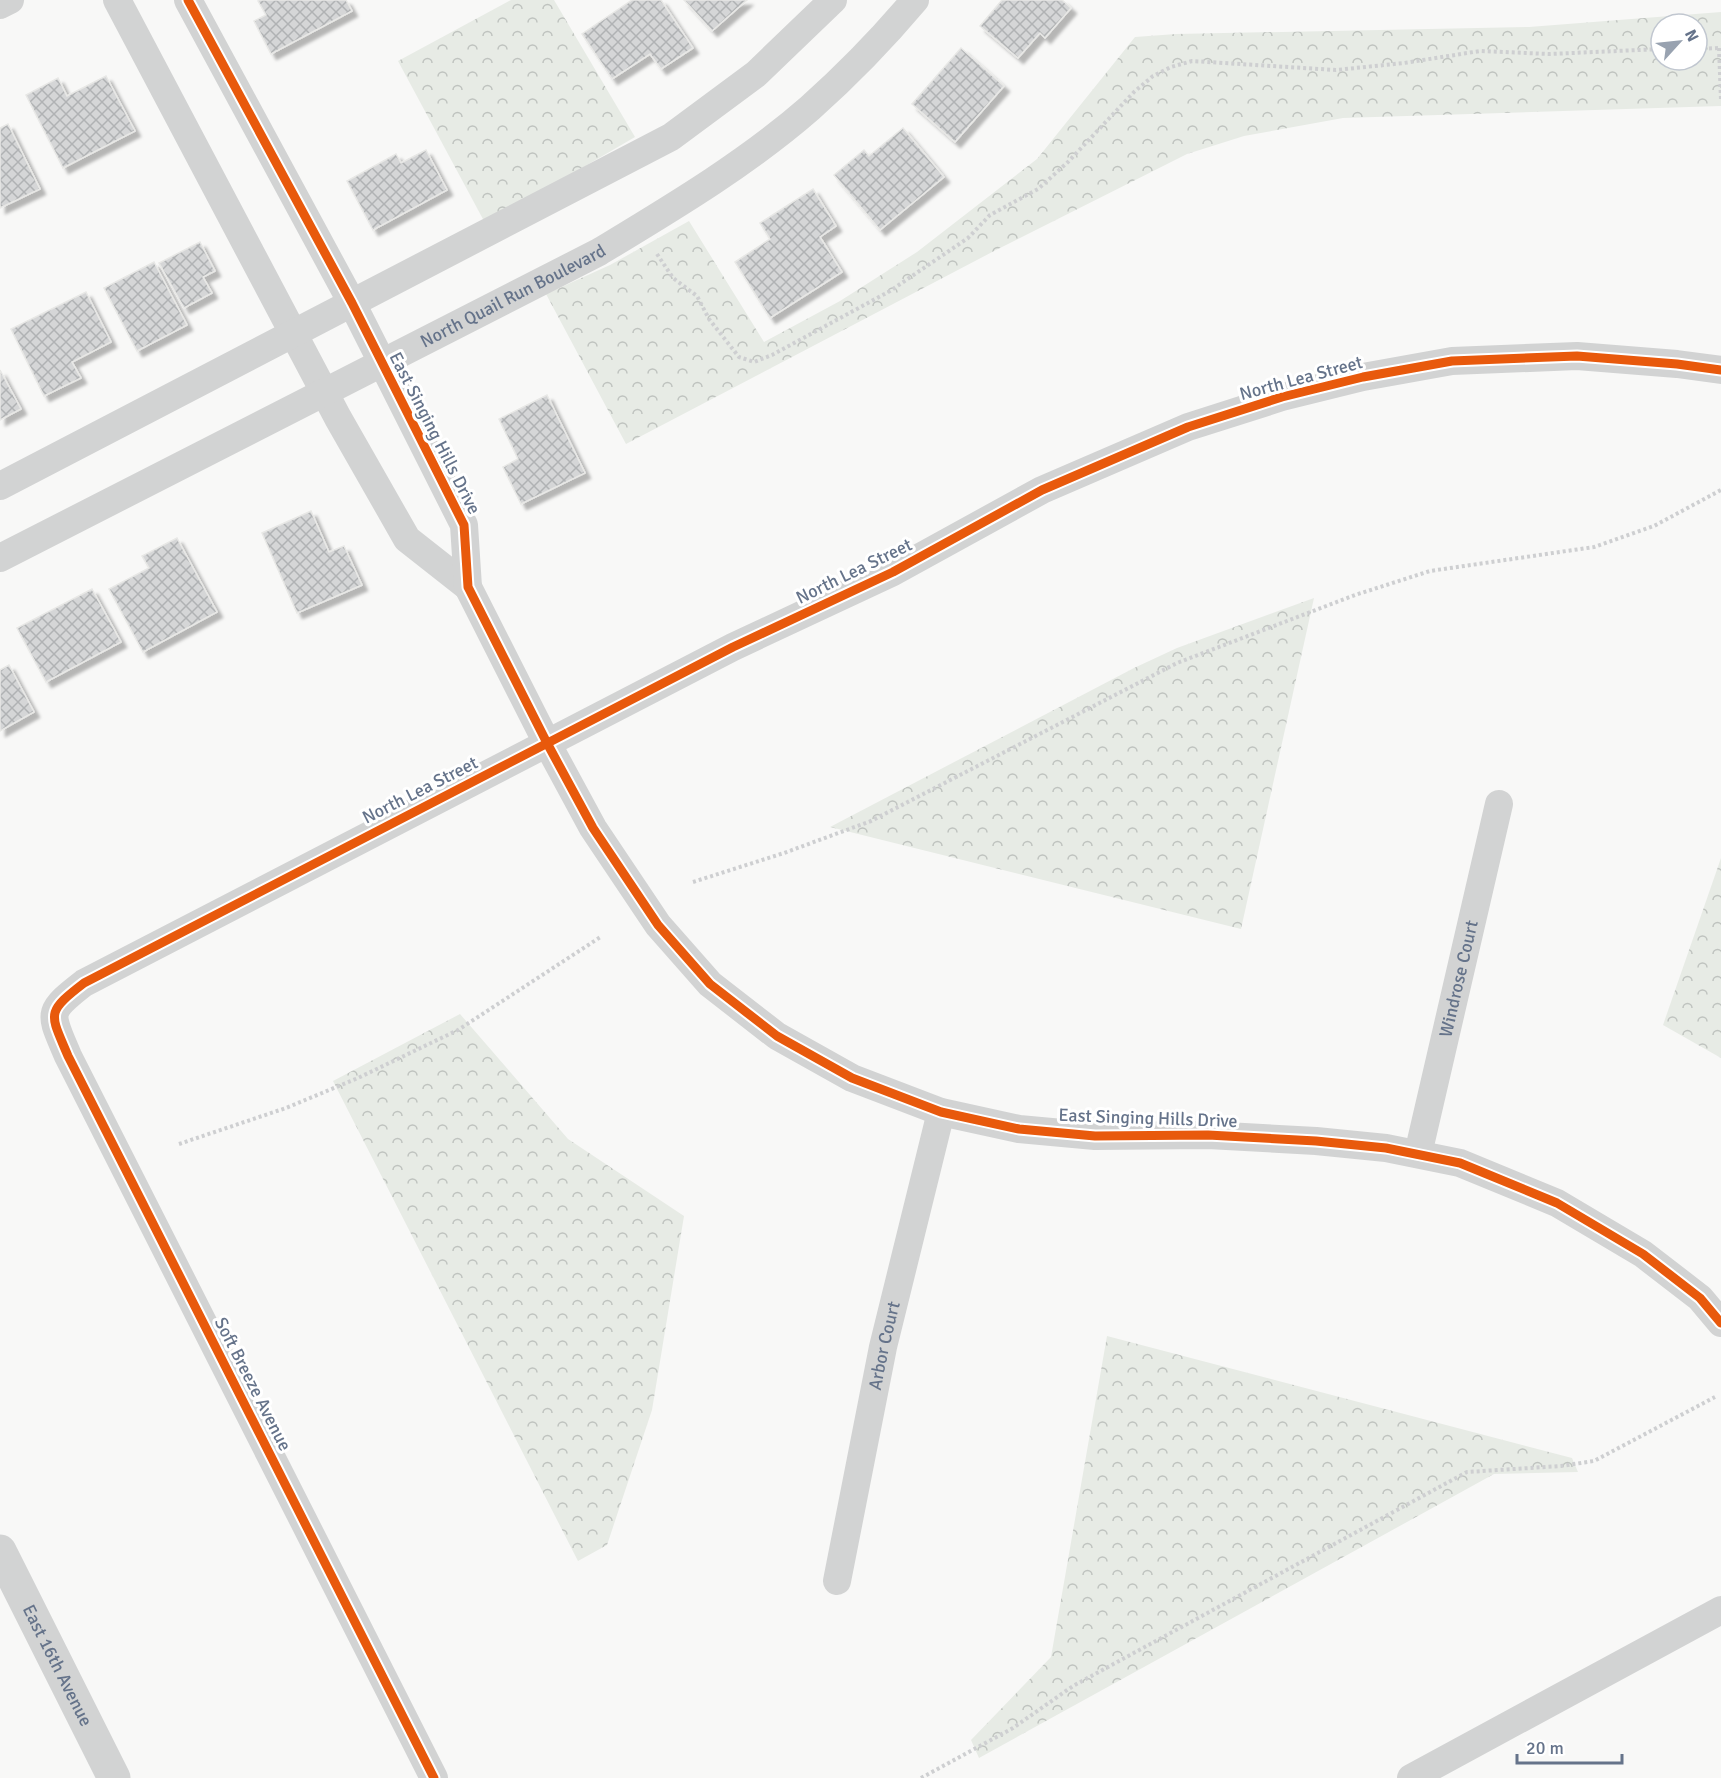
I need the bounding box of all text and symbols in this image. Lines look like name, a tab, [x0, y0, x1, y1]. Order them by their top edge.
north arrow	[1649, 12, 1709, 72]
text: N	[1680, 26, 1703, 45]
street label: North Quail Run Boulevard	[417, 240, 610, 352]
street label: East Singing Hills Drive	[385, 348, 485, 518]
street label: North Lea Street	[1237, 351, 1365, 405]
street label: North Lea Street	[792, 533, 916, 609]
street label: North Lea Street	[359, 751, 481, 829]
street label: Windrose Court	[1434, 918, 1483, 1039]
street label: East Singing Hills Drive	[1058, 1104, 1238, 1132]
street label: Arbor Court	[864, 1299, 905, 1392]
street label: Soft Breeze Avenue	[210, 1314, 296, 1454]
street label: East 16th Avenue	[18, 1601, 97, 1730]
scale bar	[1517, 1727, 1622, 1765]
text: 20 m	[1526, 1737, 1564, 1759]

